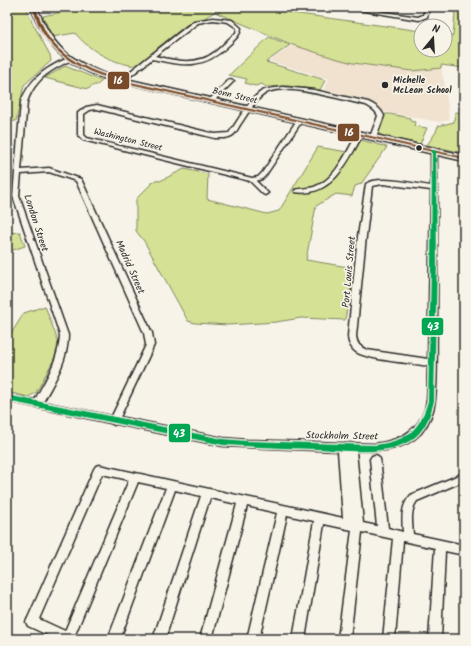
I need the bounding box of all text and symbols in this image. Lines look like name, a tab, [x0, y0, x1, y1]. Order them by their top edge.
north arrow	[413, 18, 453, 58]
text: N	[430, 20, 442, 39]
line badge: 16	[107, 71, 130, 90]
text: 16	[113, 72, 123, 90]
place label: Michelle McLean School	[393, 73, 452, 98]
marker: Michelle McLean School	[380, 80, 390, 90]
street label: Bonn Street	[211, 84, 260, 109]
line badge: 16	[337, 123, 360, 142]
street label: Washington Street	[92, 124, 164, 156]
text: 16	[344, 124, 354, 142]
unlabelled marker	[414, 143, 424, 153]
street label: London Street	[19, 192, 53, 254]
street label: Port Louis Street	[338, 235, 360, 309]
street label: Madrid Street	[111, 237, 149, 297]
line badge: 43	[421, 317, 444, 336]
text: 43	[427, 318, 439, 336]
line badge: 43	[168, 423, 191, 443]
text: 43	[173, 425, 185, 443]
street label: Stockholm Street	[306, 427, 379, 445]

